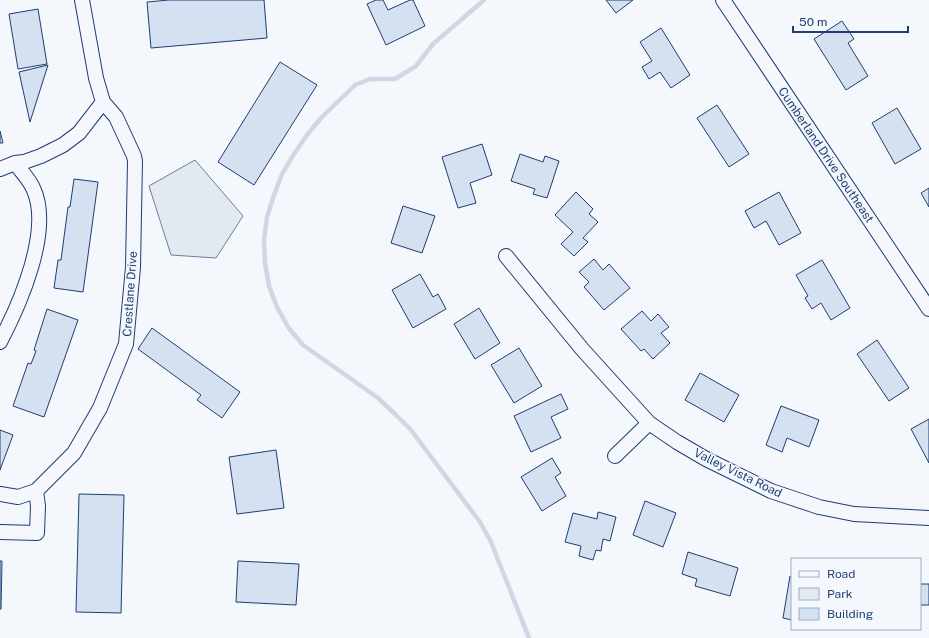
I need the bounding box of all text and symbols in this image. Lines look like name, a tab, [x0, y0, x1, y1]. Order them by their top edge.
scale bar	[793, 8, 908, 34]
text: 50 m	[799, 15, 827, 29]
street label: Cumberland Drive Southeast	[775, 85, 877, 226]
street label: Crestlane Drive	[120, 251, 140, 337]
street label: Valley Vista Road	[692, 446, 784, 500]
legend	[791, 558, 921, 630]
text: Road	[827, 567, 855, 581]
text: Park	[827, 587, 853, 601]
text: Building	[827, 607, 873, 621]

